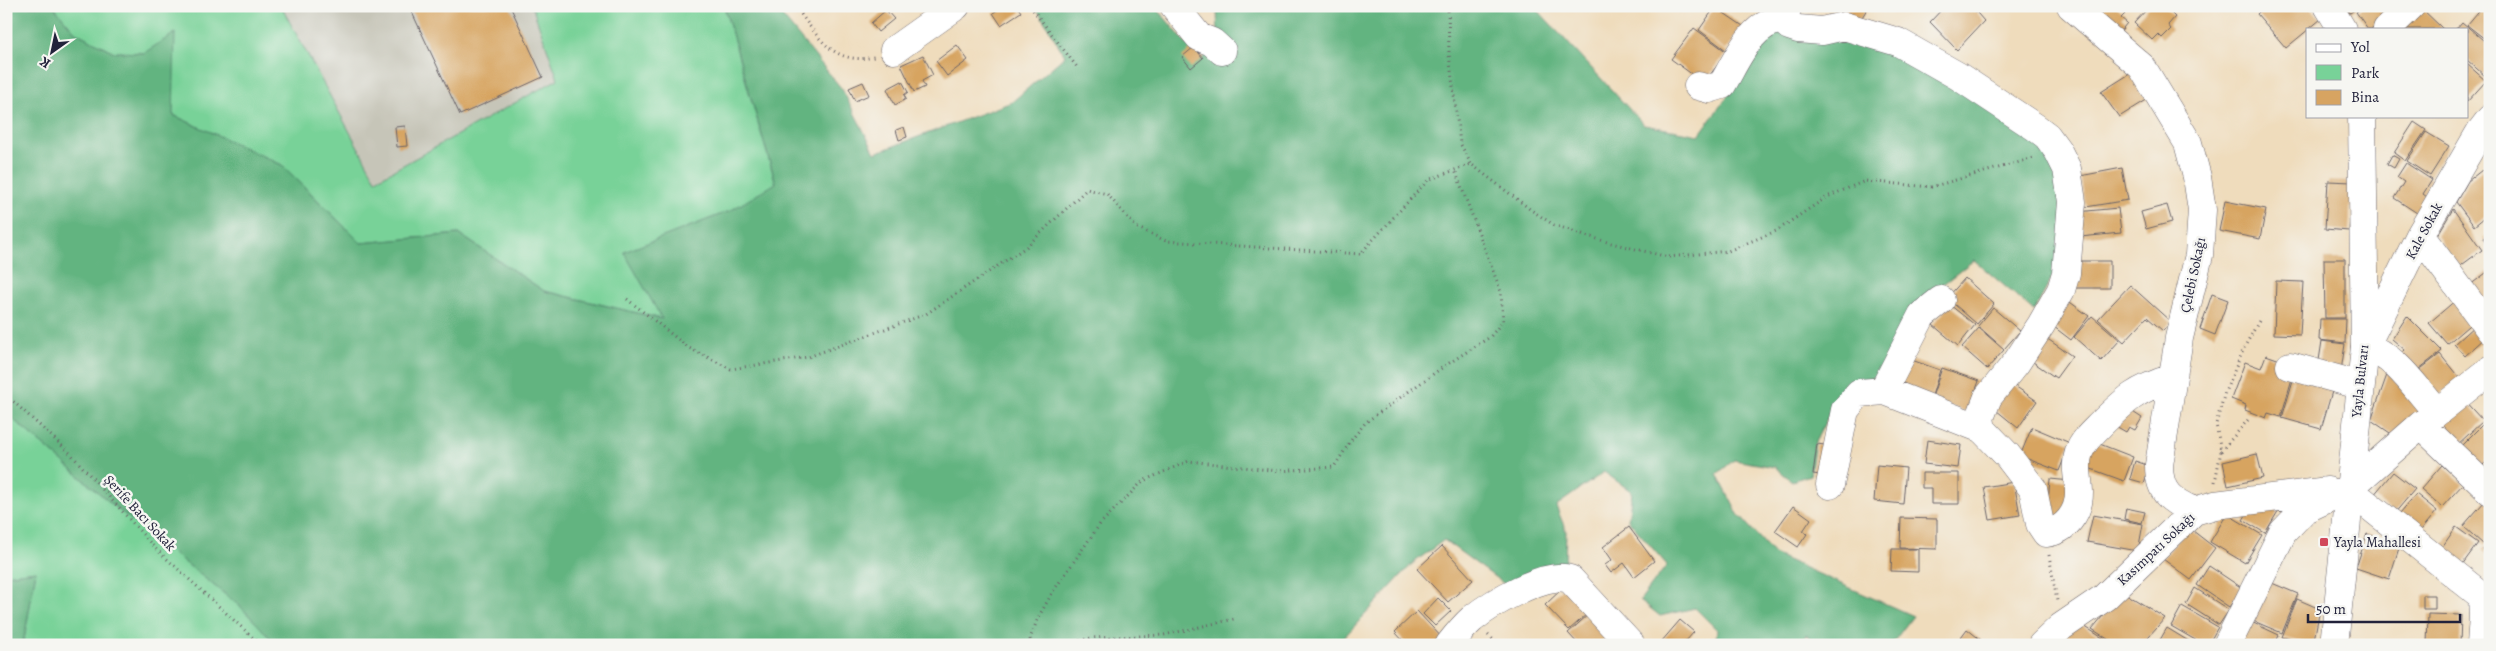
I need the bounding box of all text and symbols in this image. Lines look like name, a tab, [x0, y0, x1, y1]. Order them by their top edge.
north arrow	[28, 28, 78, 78]
legend	[2306, 28, 2468, 118]
text: Yol	[2350, 37, 2370, 57]
text: K	[35, 52, 54, 73]
text: Park	[2351, 63, 2380, 83]
text: Bina	[2351, 87, 2379, 107]
street label: Kale Sokak	[2401, 199, 2447, 263]
street label: Çelebi Sokağı	[2176, 236, 2210, 314]
street label: Yayla Bulvarı	[2347, 344, 2373, 419]
street label: Şerife Bacı Sokak	[100, 471, 180, 555]
street label: Kasımpatı Sokağı	[2113, 508, 2199, 590]
place label: Yayla Mahallesi	[2333, 533, 2421, 552]
marker: Yayla Mahallesi	[2318, 536, 2330, 548]
scale bar	[2308, 591, 2461, 623]
text: 50 m	[2316, 599, 2346, 619]

